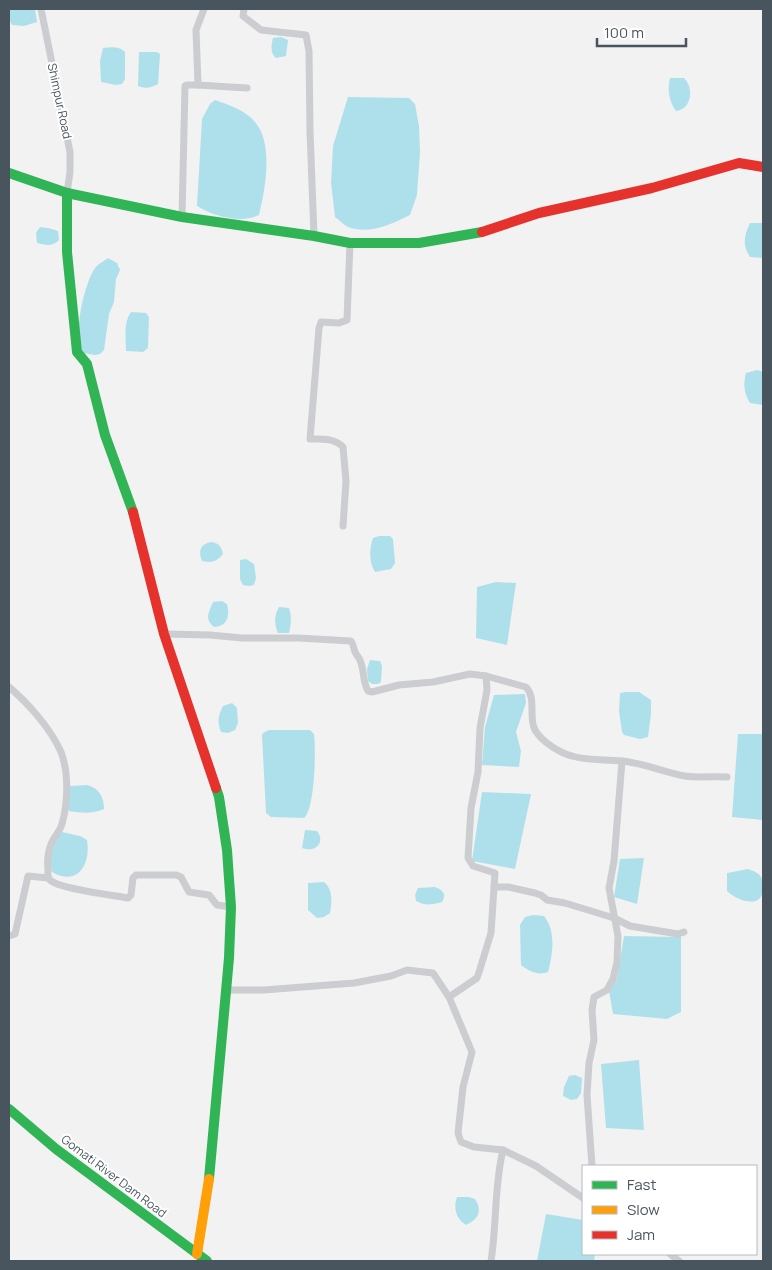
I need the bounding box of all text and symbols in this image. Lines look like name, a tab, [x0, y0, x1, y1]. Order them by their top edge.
scale bar	[597, 15, 686, 47]
text: 100 m	[604, 22, 644, 43]
street label: Shimpur Road	[44, 62, 76, 140]
street label: Gomati River Dam Road	[58, 1131, 170, 1221]
legend	[582, 1165, 757, 1255]
text: Fast	[627, 1174, 656, 1195]
text: Slow	[627, 1199, 660, 1220]
text: Jam	[627, 1224, 655, 1245]

